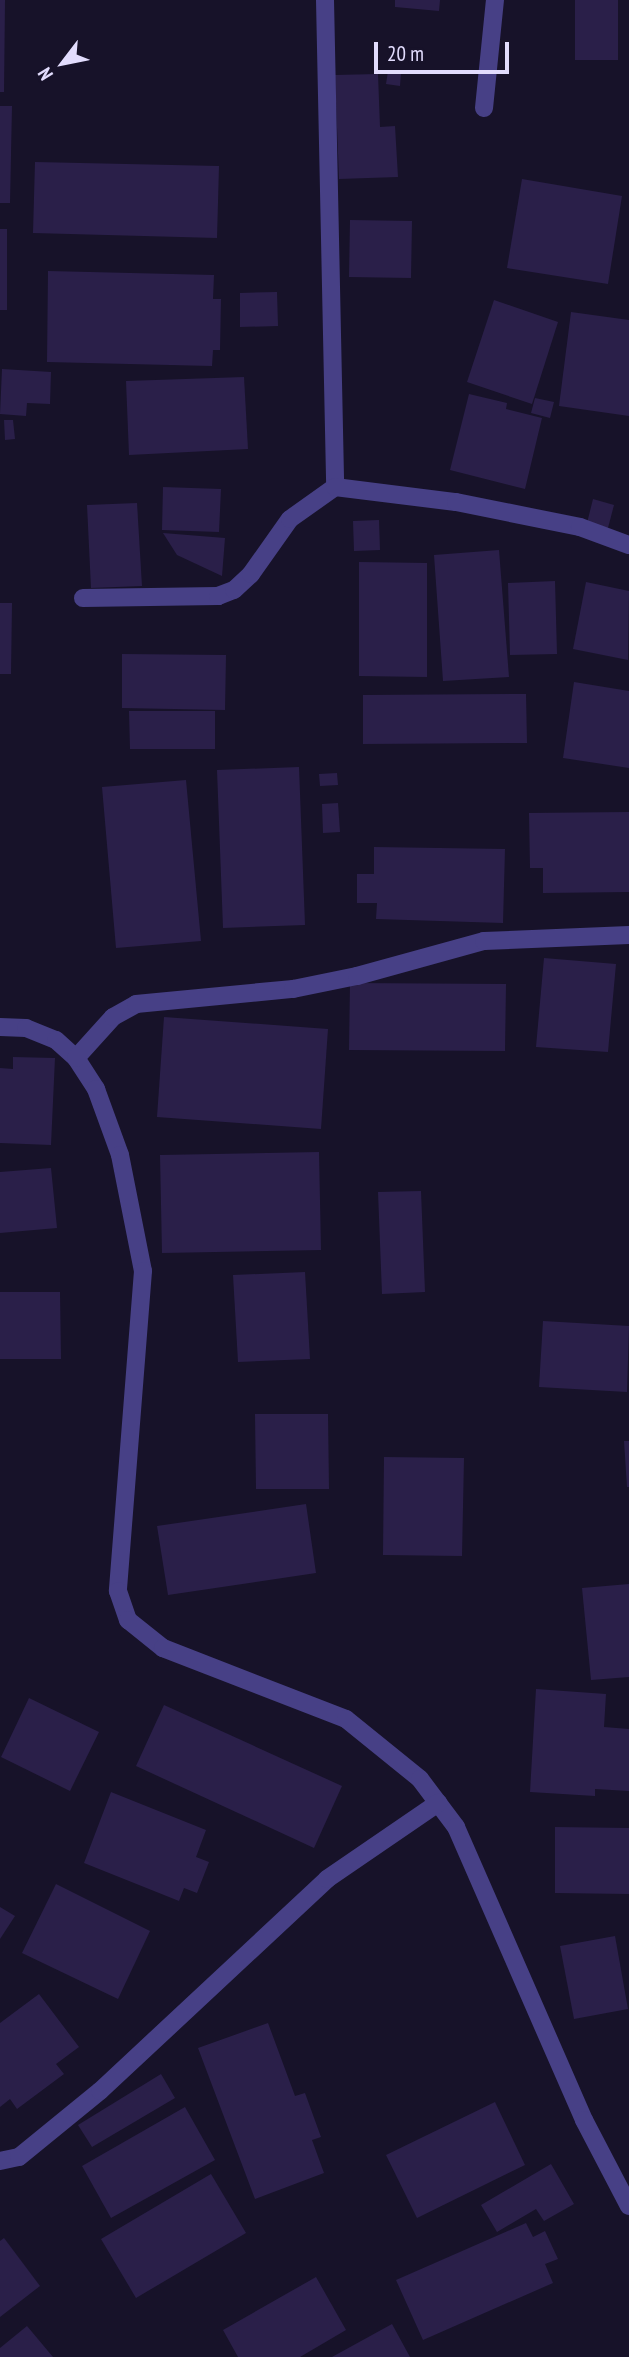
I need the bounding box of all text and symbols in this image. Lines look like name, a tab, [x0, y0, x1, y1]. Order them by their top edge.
north arrow	[28, 28, 98, 98]
scale bar	[377, 28, 512, 72]
text: 20 m	[387, 40, 424, 67]
text: N	[32, 63, 58, 85]

